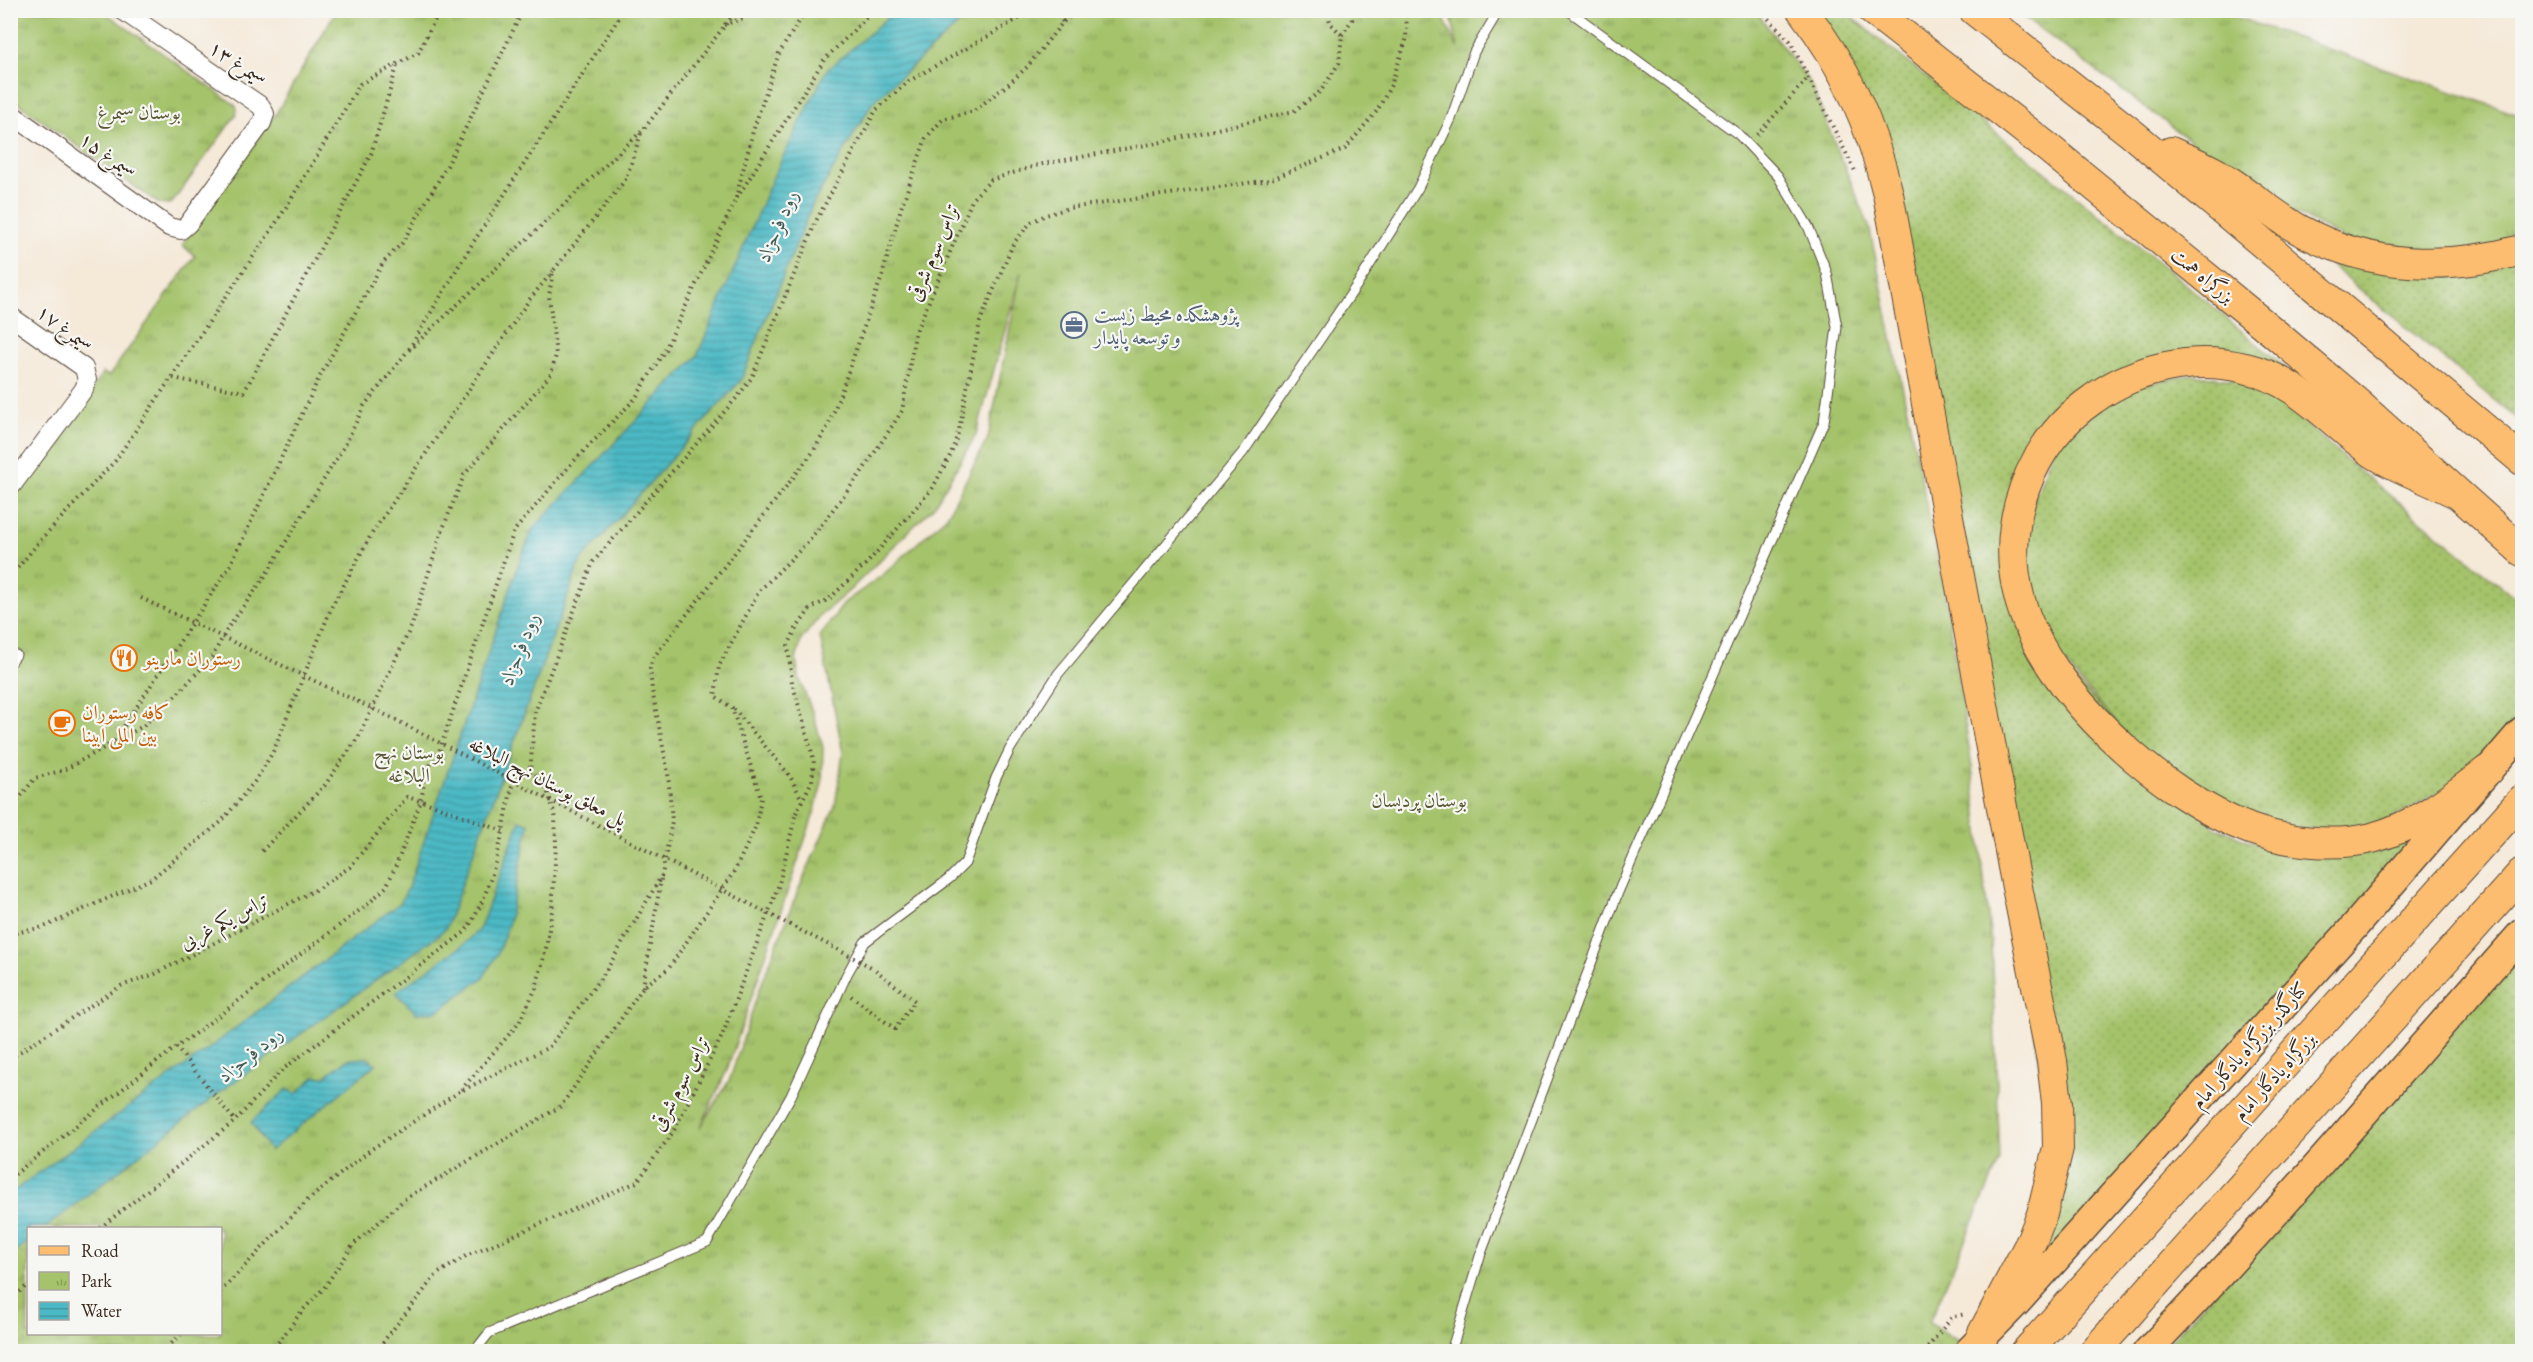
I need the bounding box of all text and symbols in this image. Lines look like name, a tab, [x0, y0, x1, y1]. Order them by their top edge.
street label: سیمرغ ۱۳	[201, 34, 272, 96]
park label: بوستان سیمرغ	[97, 99, 181, 130]
street label: سیمرغ ۱۵	[71, 126, 142, 188]
water label: رود فرحزاد	[749, 185, 804, 266]
street label: تراس سوم شرقی	[901, 199, 970, 307]
street label: بزرگراه همت	[2166, 241, 2241, 309]
street label: سیمرغ ۱۷	[29, 298, 98, 362]
place label: پژوهشکده محیط زیست و توسعه پایدار	[1092, 301, 1241, 352]
office icon: پژوهشکده محیط زیست و توسعه پایدار	[1059, 310, 1089, 340]
water label: رود فرحزاد	[492, 608, 545, 689]
restaurant icon: رستوران مارینو	[109, 643, 139, 673]
place label: رستوران مارینو	[142, 645, 241, 671]
place label: کافه رستوران بین الملی ابینا	[82, 699, 170, 750]
cafe icon: کافه رستوران بین الملی ابینا	[47, 708, 77, 738]
street label: پل معلق بوستان نهج البلاغه	[462, 730, 632, 837]
park label: بوستان نهج البلاغه	[374, 739, 444, 788]
park label: بوستان پردیسان	[1371, 787, 1467, 814]
street label: تراس یکم غربی	[175, 887, 276, 961]
street label: کنارگذر بزرگراه یادگار امام	[2186, 977, 2312, 1113]
water label: رود فرحزاد	[212, 1019, 288, 1088]
street label: بزرگراه یادگار امام	[2228, 1027, 2320, 1125]
street label: تراس سوم شرقی	[644, 1031, 720, 1137]
legend	[27, 1227, 222, 1335]
text: Road	[81, 1239, 120, 1262]
text: Park	[81, 1269, 112, 1292]
text: Water	[81, 1299, 122, 1322]

